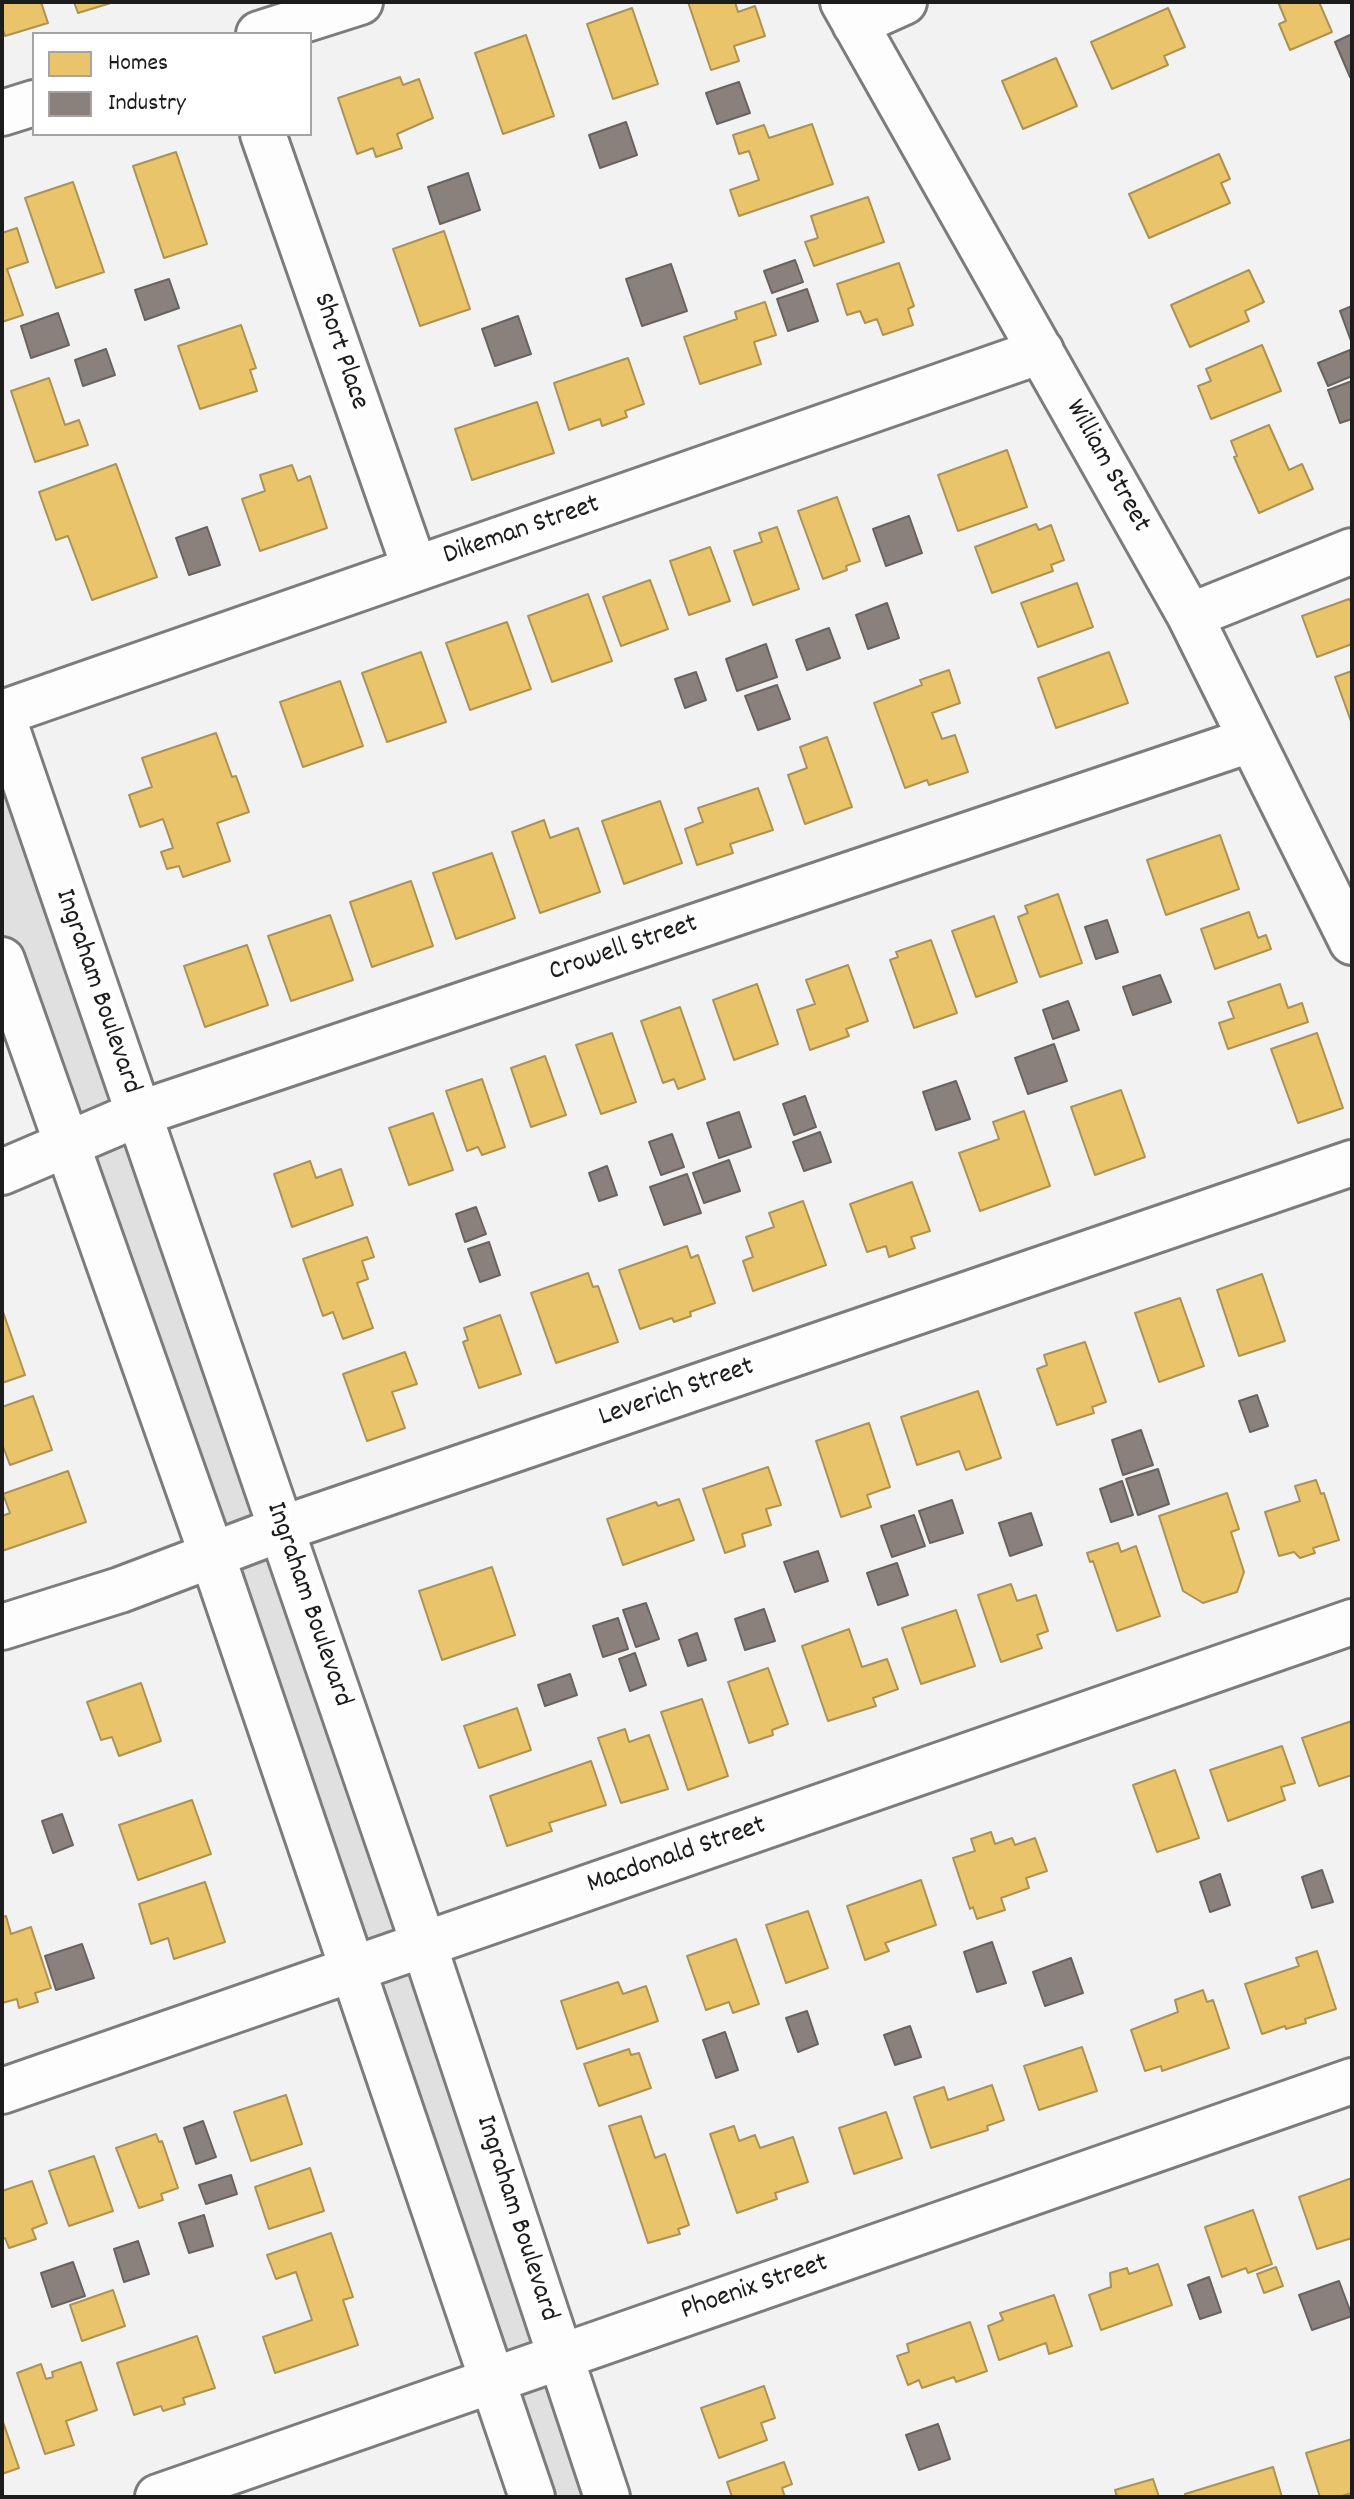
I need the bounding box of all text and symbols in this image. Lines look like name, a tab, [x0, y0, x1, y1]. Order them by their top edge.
legend	[32, 32, 312, 136]
text: Homes	[108, 47, 168, 81]
text: Industry	[108, 87, 186, 121]
street label: Short Place	[303, 289, 375, 415]
street label: William Street	[1056, 395, 1156, 539]
street label: Dikeman Street	[439, 490, 605, 574]
street label: Ingraham Boulevard	[45, 885, 147, 1099]
street label: Crowell Street	[545, 909, 703, 991]
street label: Leverich Street	[595, 1352, 759, 1436]
street label: Ingraham Boulevard	[256, 1498, 358, 1712]
street label: Macdonald Street	[583, 1811, 771, 1903]
street label: Ingraham Boulevard	[466, 2112, 564, 2326]
street label: Phoenix Street	[677, 2248, 833, 2330]

